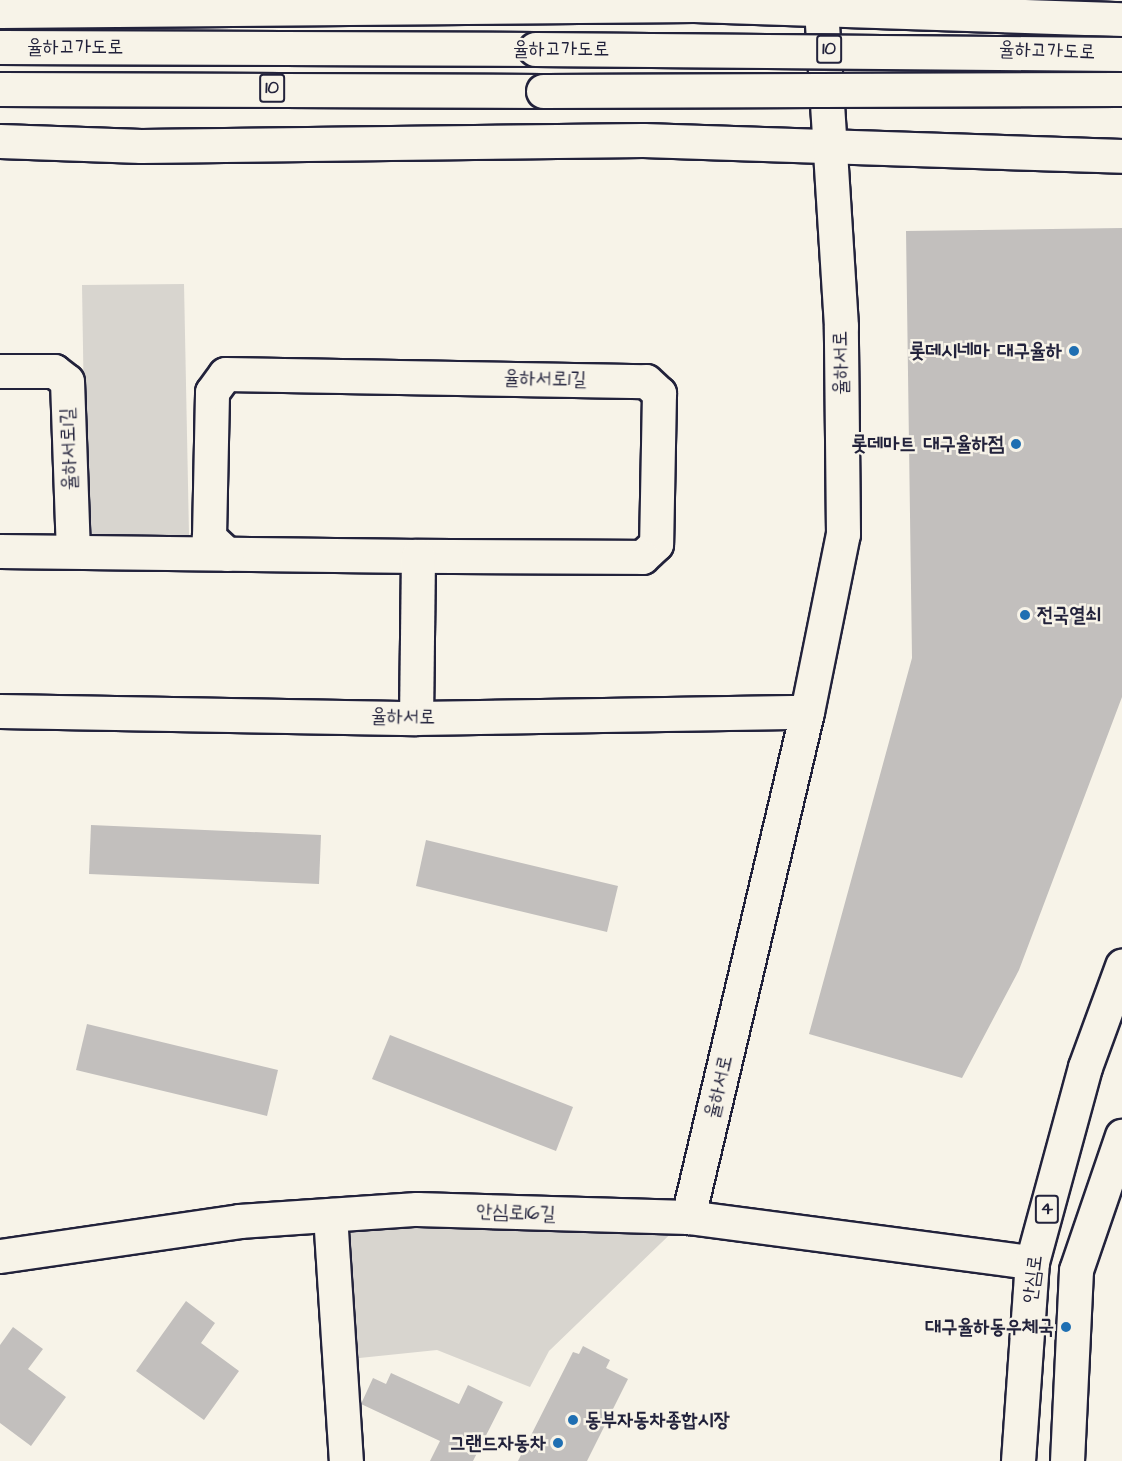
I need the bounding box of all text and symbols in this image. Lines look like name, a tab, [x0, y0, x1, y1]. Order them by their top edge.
road number: 10	[816, 34, 842, 64]
street label: 율하고가도로	[27, 35, 123, 59]
street label: 율하고가도로	[513, 37, 609, 61]
street label: 율하고가도로	[998, 37, 1096, 65]
road number: 10	[258, 73, 286, 103]
street label: 율하서로	[828, 331, 854, 395]
place label: 롯데시네마 대구율하	[909, 339, 1062, 363]
marker: 롯데시네마 대구율하	[1067, 344, 1081, 358]
street label: 율하서로1길	[503, 366, 587, 392]
street label: 율하서로1길	[56, 407, 82, 491]
place label: 롯데마트 대구율하점	[851, 432, 1004, 456]
marker: 롯데마트 대구율하점	[1009, 437, 1023, 451]
place label: 전국열쇠	[1037, 603, 1101, 627]
marker: 전국열쇠	[1018, 608, 1032, 622]
street label: 율하서로	[371, 704, 435, 730]
street label: 율하서로	[700, 1053, 738, 1121]
road number: 4	[1034, 1194, 1060, 1224]
street label: 안심로16길	[476, 1200, 556, 1226]
street label: 안심로	[1018, 1254, 1048, 1304]
place label: 대구율하동우체국	[925, 1315, 1054, 1339]
marker: 대구율하동우체국	[1059, 1320, 1073, 1334]
place label: 동부자동차종합시장	[585, 1408, 730, 1432]
marker: 동부자동차종합시장	[566, 1413, 580, 1427]
place label: 그랜드자동차	[449, 1431, 546, 1455]
marker: 그랜드자동차	[551, 1436, 565, 1450]

